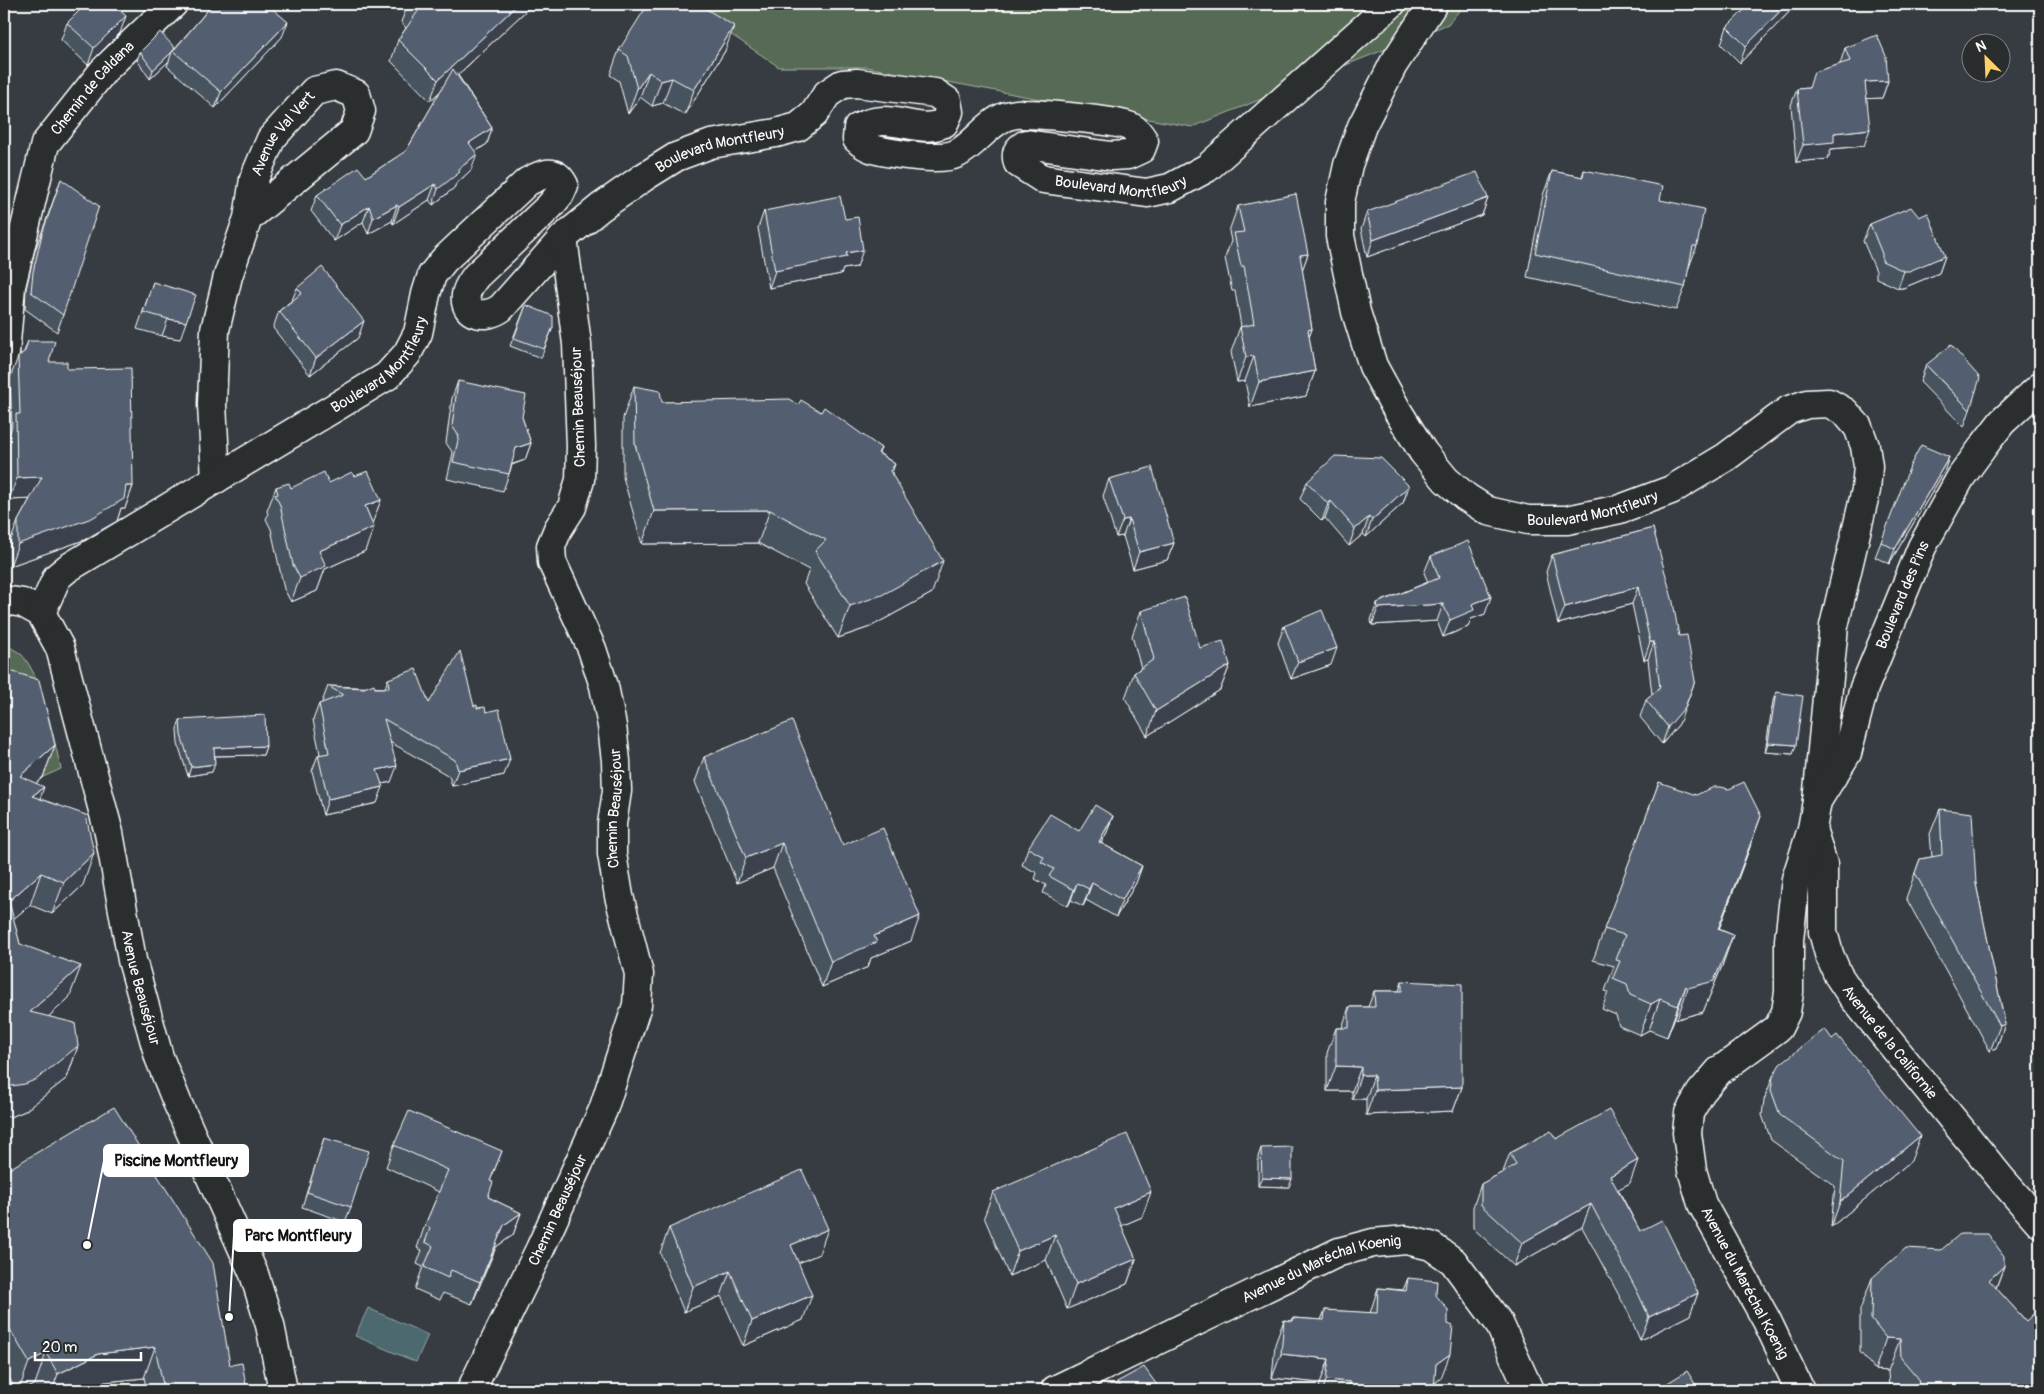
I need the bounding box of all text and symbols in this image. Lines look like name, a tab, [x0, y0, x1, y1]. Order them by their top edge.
north arrow	[1962, 32, 2012, 82]
street label: Chemin de Caldana	[47, 37, 139, 139]
text: N	[1973, 37, 1989, 56]
street label: Avenue Val Vert	[247, 87, 320, 179]
street label: Boulevard Montfleury	[652, 122, 787, 177]
street label: Boulevard Montfleury	[1054, 171, 1191, 203]
street label: Boulevard Montfleury	[328, 314, 431, 418]
street label: Chemin Beauséjour	[567, 346, 590, 467]
street label: Boulevard Montfleury	[1527, 486, 1661, 530]
street label: Boulevard des Pins	[1872, 537, 1934, 652]
street label: Chemin Beauséjour	[603, 747, 627, 870]
street label: Avenue Beauséjour	[117, 928, 165, 1048]
street label: Avenue de la Californie	[1837, 982, 1942, 1103]
callout: Piscine Montfleury	[104, 1145, 248, 1176]
text: Piscine Montfleury	[114, 1151, 238, 1171]
street label: Chemin Beauséjour	[524, 1151, 592, 1269]
street label: Avenue du Maréchal Koenig	[1696, 1204, 1793, 1363]
callout: Parc Montfleury	[234, 1220, 361, 1251]
text: Parc Montfleury	[244, 1226, 352, 1246]
street label: Avenue du Maréchal Koenig	[1239, 1231, 1402, 1308]
scale bar	[35, 1329, 141, 1361]
text: 20 m	[42, 1338, 77, 1357]

